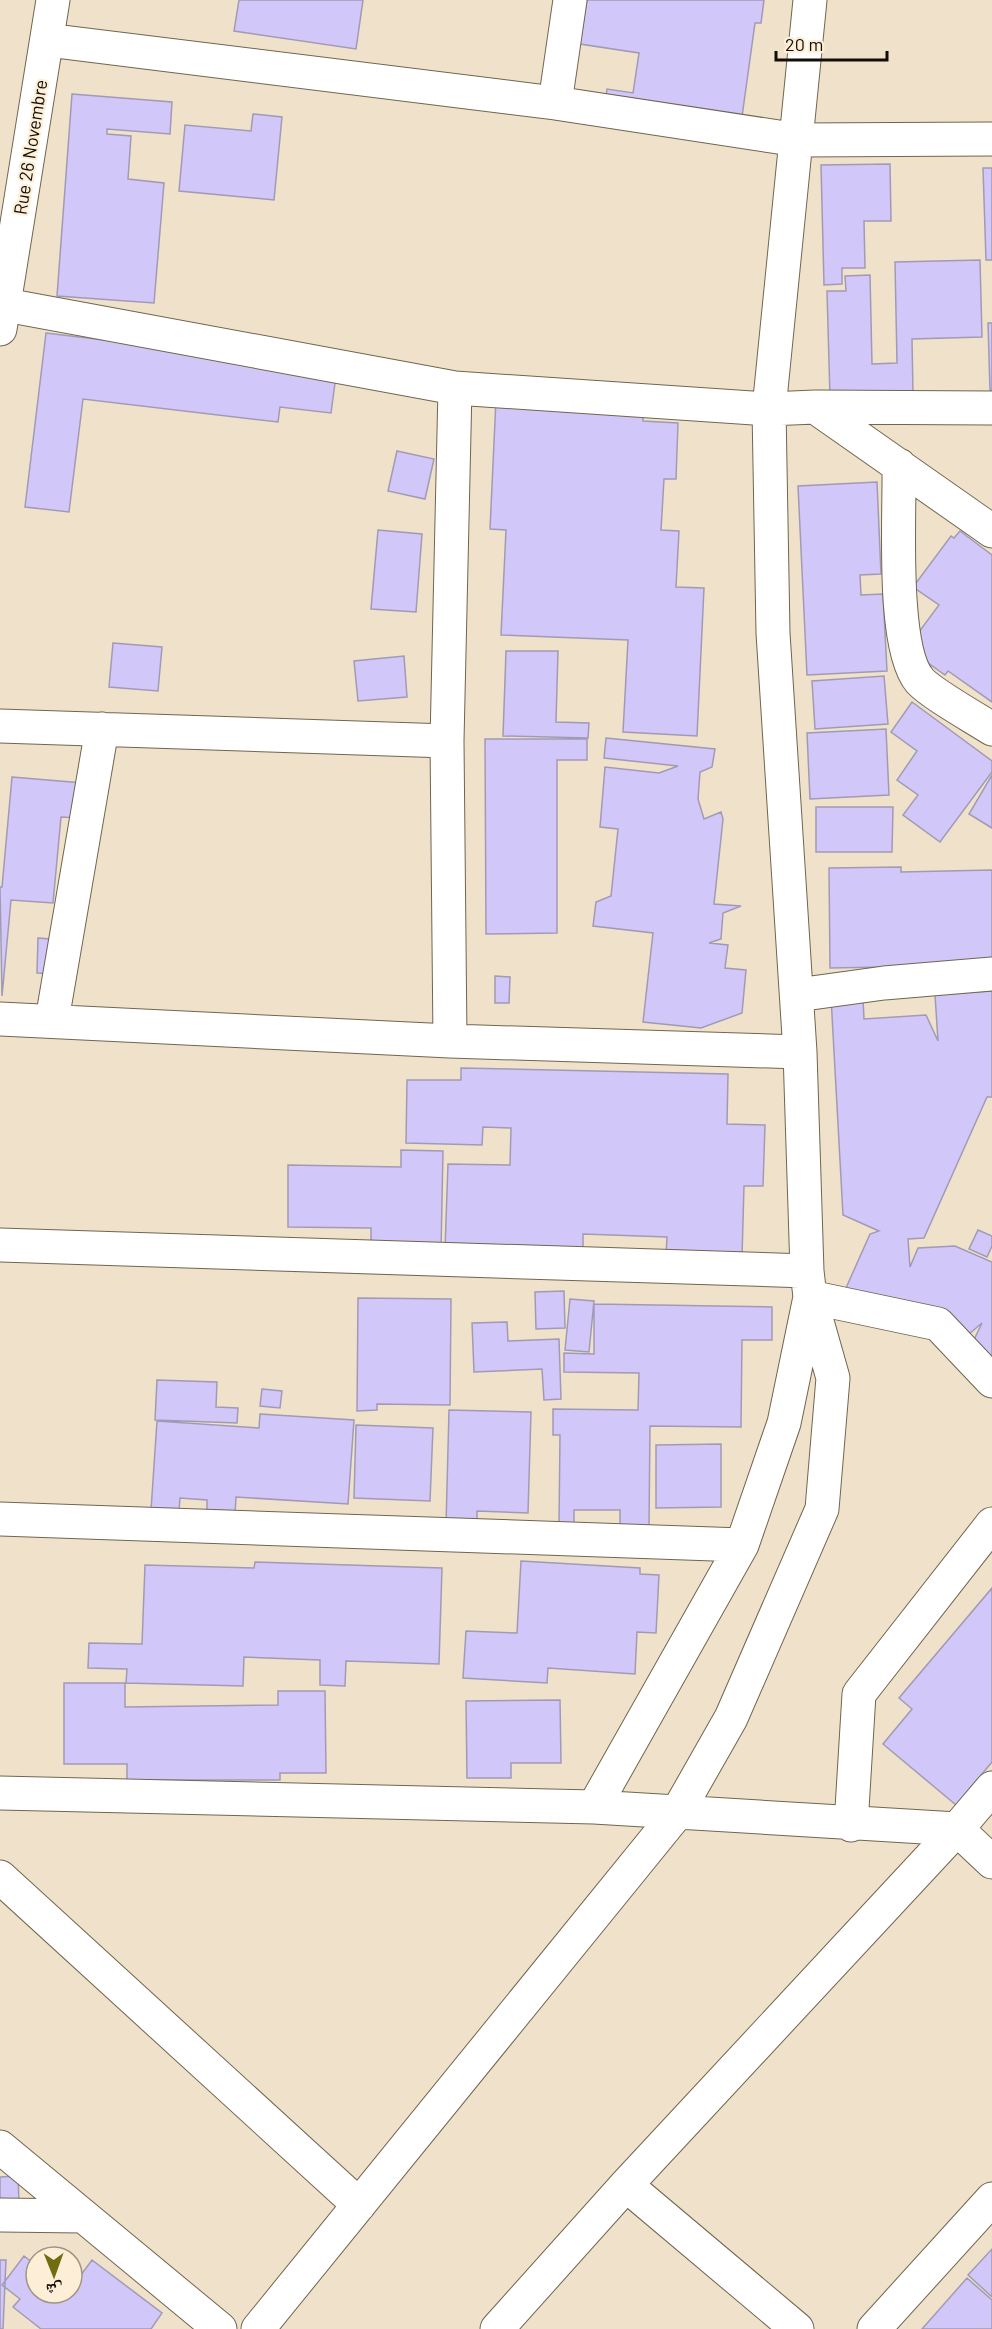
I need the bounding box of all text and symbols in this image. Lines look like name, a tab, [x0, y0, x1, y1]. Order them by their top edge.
scale bar	[776, 24, 887, 62]
text: 20 m	[785, 33, 823, 55]
street label: Rue 26 Novembre	[8, 78, 52, 216]
north arrow	[24, 2245, 84, 2305]
text: ش	[46, 2280, 63, 2300]

